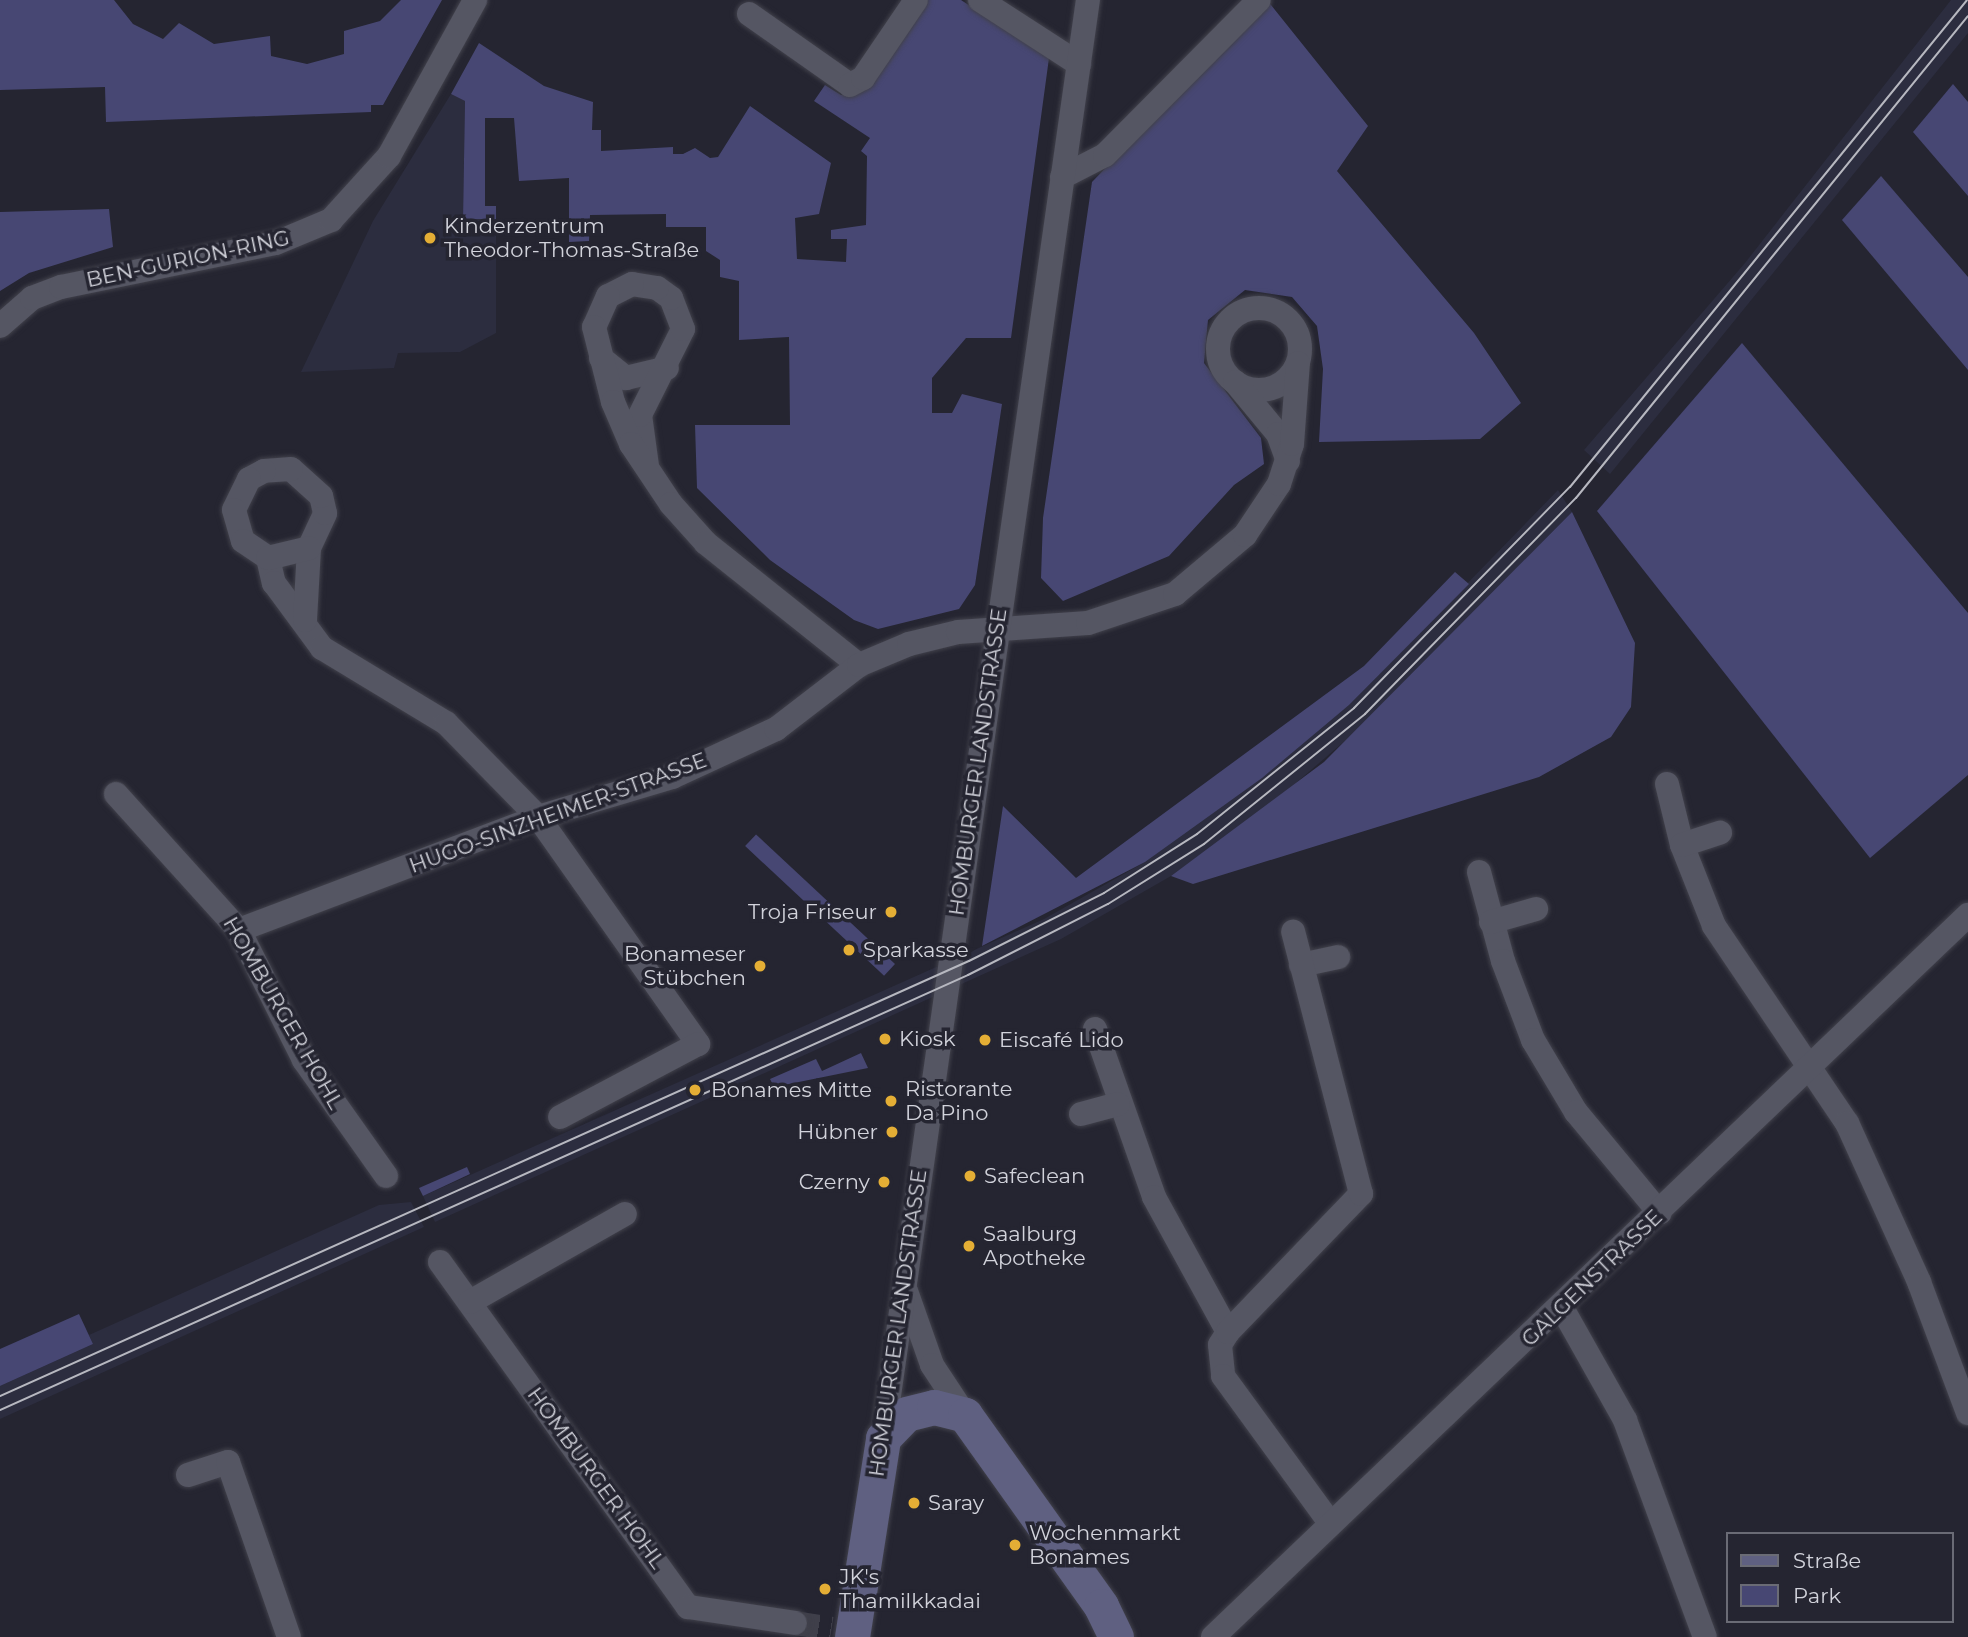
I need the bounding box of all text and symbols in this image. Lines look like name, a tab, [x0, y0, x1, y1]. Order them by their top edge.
place label: Kinderzentrum Theodor-Thomas-Straße	[444, 213, 699, 263]
street label: BEN-GURION-RING	[84, 225, 292, 293]
marker: Kinderzentrum Theodor-Thomas-Straße	[422, 230, 438, 246]
street label: HOMBURGER LANDSTRASSE	[944, 607, 1012, 917]
street label: HUGO-SINZHEIMER-STRASSE	[406, 747, 710, 879]
place label: Troja Friseur	[748, 899, 877, 925]
marker: Troja Friseur	[883, 904, 899, 920]
street label: HOMBURGER HOHL	[218, 913, 348, 1113]
place label: Sparkasse	[863, 937, 969, 963]
place label: Bonameser Stübchen	[624, 941, 746, 991]
marker: Sparkasse	[841, 942, 857, 958]
marker: Bonameser Stübchen	[752, 958, 768, 974]
place label: Kiosk	[899, 1026, 956, 1052]
place label: Eiscafé Lido	[999, 1027, 1124, 1053]
marker: Kiosk	[877, 1031, 893, 1047]
marker: Eiscafé Lido	[977, 1032, 993, 1048]
place label: Ristorante Da Pino	[905, 1076, 1012, 1126]
place label: Bonames Mitte	[711, 1077, 872, 1103]
marker: Bonames Mitte	[685, 1080, 705, 1100]
marker: Ristorante Da Pino	[883, 1093, 899, 1109]
place label: Hübner	[797, 1119, 878, 1145]
marker: Hübner	[884, 1124, 900, 1140]
place label: Safeclean	[984, 1163, 1085, 1189]
street label: HOMBURGER LANDSTRASSE	[864, 1168, 932, 1478]
marker: Safeclean	[962, 1168, 978, 1184]
place label: Czerny	[799, 1169, 870, 1195]
marker: Czerny	[876, 1174, 892, 1190]
street label: GALGENSTRASSE	[1516, 1204, 1668, 1352]
place label: Saalburg Apotheke	[983, 1221, 1086, 1271]
marker: Saalburg Apotheke	[961, 1238, 977, 1254]
street label: HOMBURGER HOHL	[522, 1383, 670, 1573]
place label: Saray	[928, 1490, 984, 1516]
marker: Saray	[906, 1495, 922, 1511]
place label: Wochenmarkt Bonames	[1029, 1520, 1181, 1570]
legend	[1727, 1532, 1954, 1623]
marker: Wochenmarkt Bonames	[1007, 1537, 1023, 1553]
text: Straße	[1793, 1548, 1861, 1573]
place label: JK's Thamilkkadai	[839, 1564, 981, 1614]
marker: JK's Thamilkkadai	[817, 1581, 833, 1597]
text: Park	[1793, 1583, 1841, 1608]

